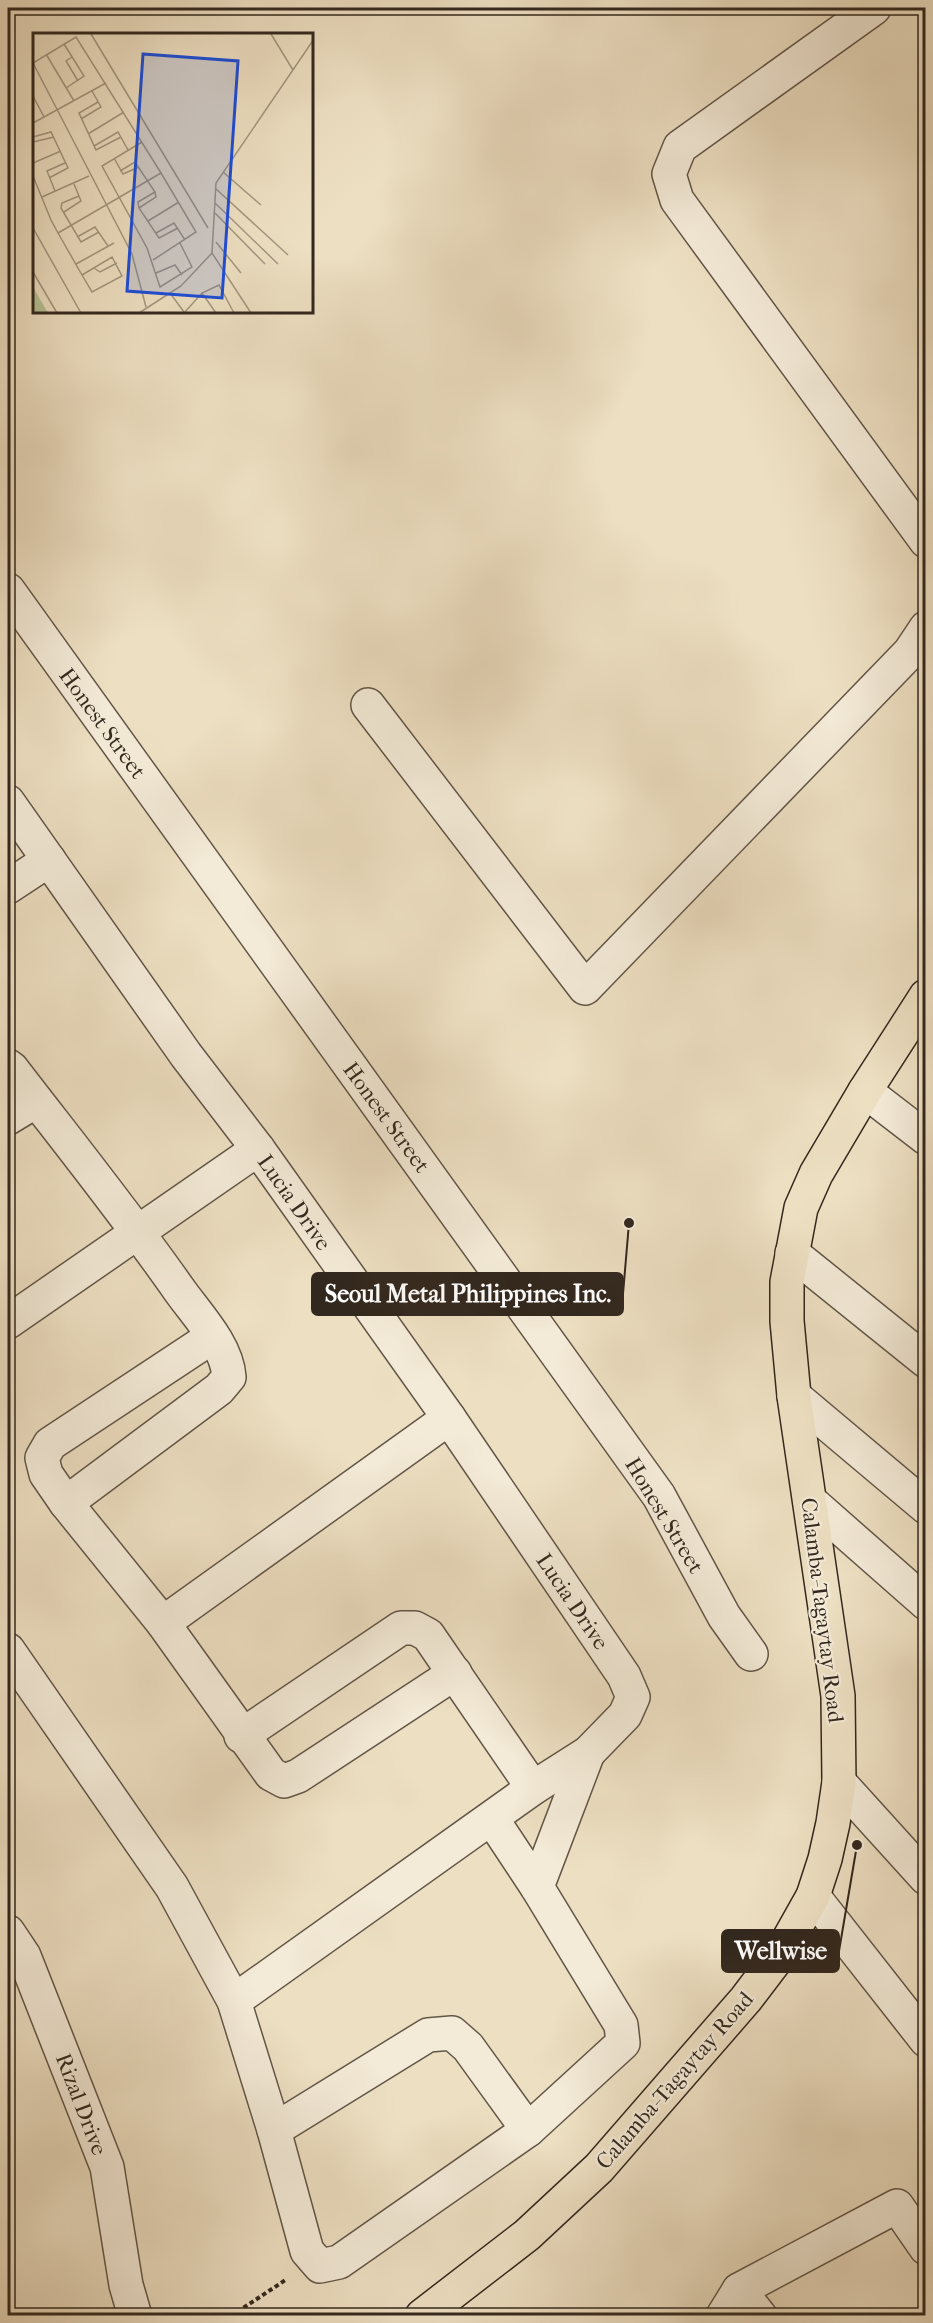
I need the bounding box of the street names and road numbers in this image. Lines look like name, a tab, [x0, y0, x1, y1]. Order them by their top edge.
street label: Honest Street	[53, 663, 151, 784]
street label: Honest Street	[337, 1057, 435, 1178]
street label: Lucia Drive	[252, 1150, 337, 1255]
street label: Honest Street	[619, 1453, 709, 1578]
street label: Calamba-Tagaytay Road	[795, 1496, 849, 1725]
street label: Lucia Drive	[531, 1549, 614, 1655]
street label: Calamba-Tagaytay Road	[591, 1986, 759, 2175]
street label: Rizal Drive	[50, 2050, 112, 2159]

